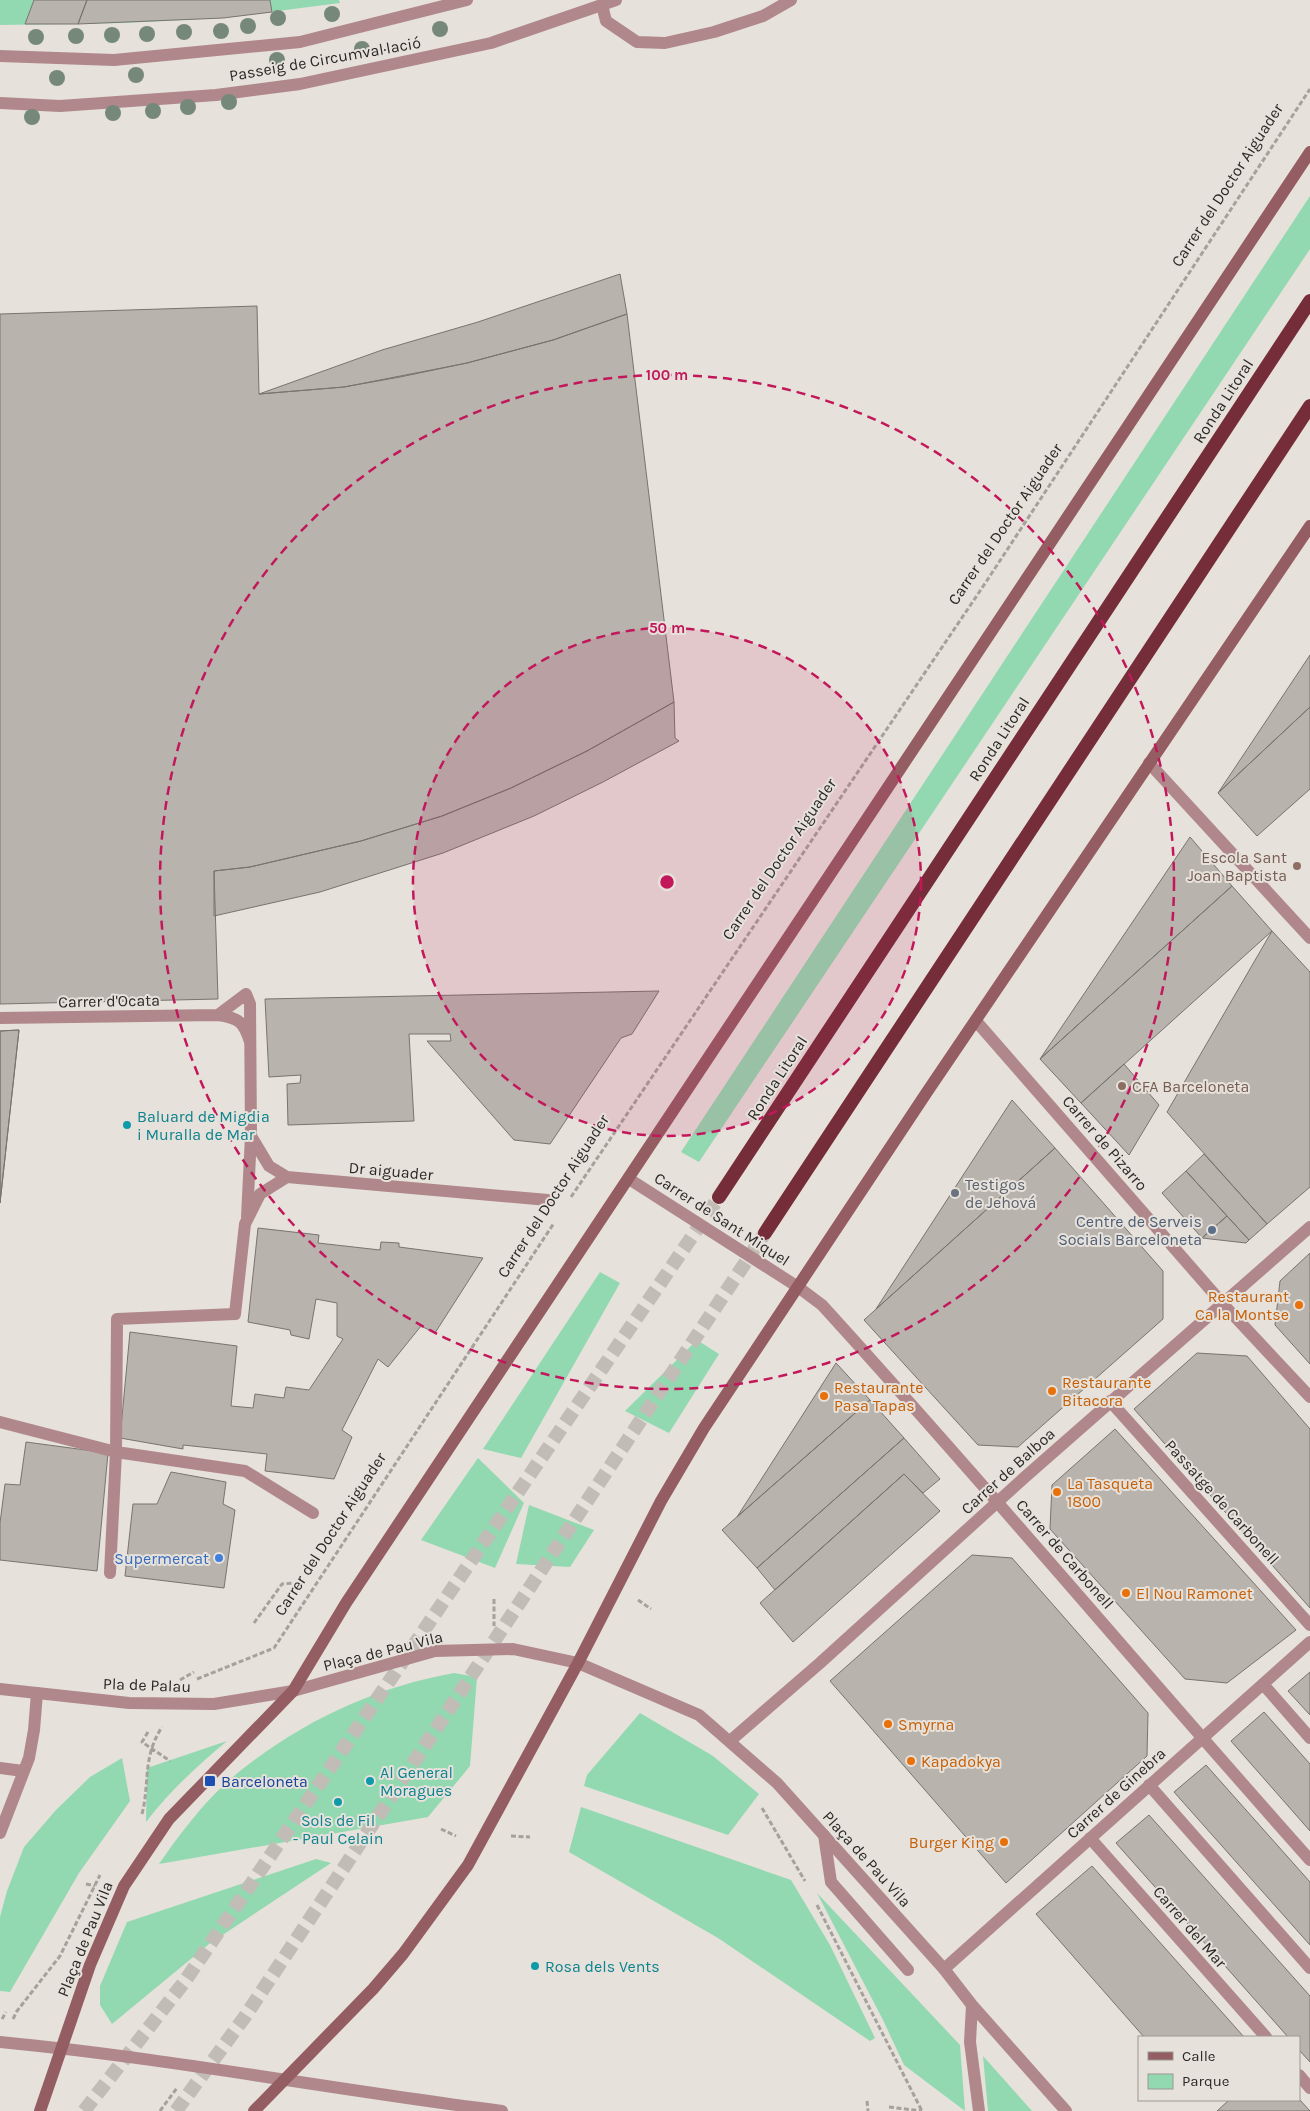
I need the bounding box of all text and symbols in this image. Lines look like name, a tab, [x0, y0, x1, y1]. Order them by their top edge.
street label: Passeig de Circumval·lació	[228, 33, 422, 85]
street label: Carrer del Doctor Aiguader	[1167, 100, 1287, 270]
street label: Ronda Litoral	[1189, 355, 1257, 447]
text: 100 m	[646, 366, 688, 384]
street label: Carrer del Doctor Aiguader	[944, 439, 1066, 608]
text: 50 m	[649, 619, 685, 637]
street label: Ronda Litoral	[965, 693, 1033, 785]
street label: Carrer del Doctor Aiguader	[718, 774, 840, 943]
place label: Escola Sant Joan Baptista	[1187, 848, 1287, 885]
marker: Escola Sant Joan Baptista	[1291, 860, 1303, 872]
centre of rings	[658, 873, 676, 891]
street label: Carrer d'Ocata	[58, 991, 160, 1011]
street label: Ronda Litoral	[743, 1032, 811, 1124]
place label: CFA Barceloneta	[1132, 1077, 1249, 1096]
marker: CFA Barceloneta	[1116, 1080, 1128, 1092]
street label: Carrer de Pizarro	[1059, 1092, 1151, 1194]
place label: Baluard de Migdia i Muralla de Mar	[137, 1107, 270, 1144]
street label: Carrer del Doctor Aiguader	[493, 1111, 613, 1281]
marker: Baluard de Migdia i Muralla de Mar	[121, 1119, 133, 1131]
street label: Dr aiguader	[348, 1158, 434, 1184]
street label: Carrer de Sant Miquel	[651, 1168, 793, 1270]
place label: Testigos de Jehová	[965, 1175, 1036, 1212]
marker: Testigos de Jehová	[949, 1187, 961, 1199]
place label: Centre de Serveis Socials Barceloneta	[1058, 1212, 1202, 1249]
marker: Centre de Serveis Socials Barceloneta	[1206, 1224, 1218, 1236]
place label: Restaurant Ca la Montse	[1195, 1287, 1289, 1324]
marker: Restaurant Ca la Montse	[1293, 1299, 1305, 1311]
place label: Restaurante Bitacora	[1062, 1373, 1151, 1410]
place label: Restaurante Pasa Tapas	[834, 1378, 923, 1415]
marker: Restaurante Bitacora	[1046, 1385, 1058, 1397]
marker: Restaurante Pasa Tapas	[818, 1390, 830, 1402]
street label: Carrer de Balboa	[957, 1424, 1059, 1518]
street label: Passatge de Carbonell	[1161, 1436, 1283, 1568]
street label: Carrer del Doctor Aiguader	[270, 1449, 390, 1619]
place label: La Tasqueta 1800	[1067, 1474, 1153, 1511]
marker: La Tasqueta 1800	[1051, 1486, 1063, 1498]
street label: Carrer de Carbonell	[1012, 1495, 1118, 1613]
place label: Supermercat	[114, 1549, 209, 1568]
marker: Supermercat	[213, 1552, 225, 1564]
place label: El Nou Ramonet	[1136, 1584, 1253, 1603]
marker: El Nou Ramonet	[1120, 1587, 1132, 1599]
street label: Plaça de Pau Vila	[321, 1627, 445, 1675]
street label: Pla de Palau	[103, 1674, 191, 1696]
place label: Smyrna	[898, 1715, 954, 1734]
marker: Smyrna	[882, 1718, 894, 1730]
street label: Carrer de Ginebra	[1063, 1744, 1169, 1842]
place label: Kapadokya	[921, 1752, 1001, 1771]
marker: Kapadokya	[905, 1755, 917, 1767]
place label: Al General Moragues	[380, 1763, 453, 1800]
place label: Barceloneta	[221, 1772, 308, 1791]
marker: Barceloneta	[203, 1774, 217, 1788]
marker: Al General Moragues	[364, 1775, 376, 1787]
marker: Sols de Fil - Paul Celain	[332, 1796, 344, 1808]
street label: Plaça de Pau Vila	[819, 1807, 915, 1911]
place label: Sols de Fil - Paul Celain	[293, 1811, 383, 1848]
place label: Burger King	[909, 1833, 994, 1852]
marker: Burger King	[998, 1836, 1010, 1848]
street label: Plaça de Pau Vila	[53, 1879, 117, 1999]
street label: Carrer del Mar	[1149, 1882, 1231, 1972]
place label: Rosa dels Vents	[545, 1957, 660, 1976]
marker: Rosa dels Vents	[529, 1960, 541, 1972]
legend	[1138, 2036, 1300, 2101]
text: Calle	[1182, 2047, 1216, 2065]
text: Parque	[1182, 2072, 1230, 2090]

